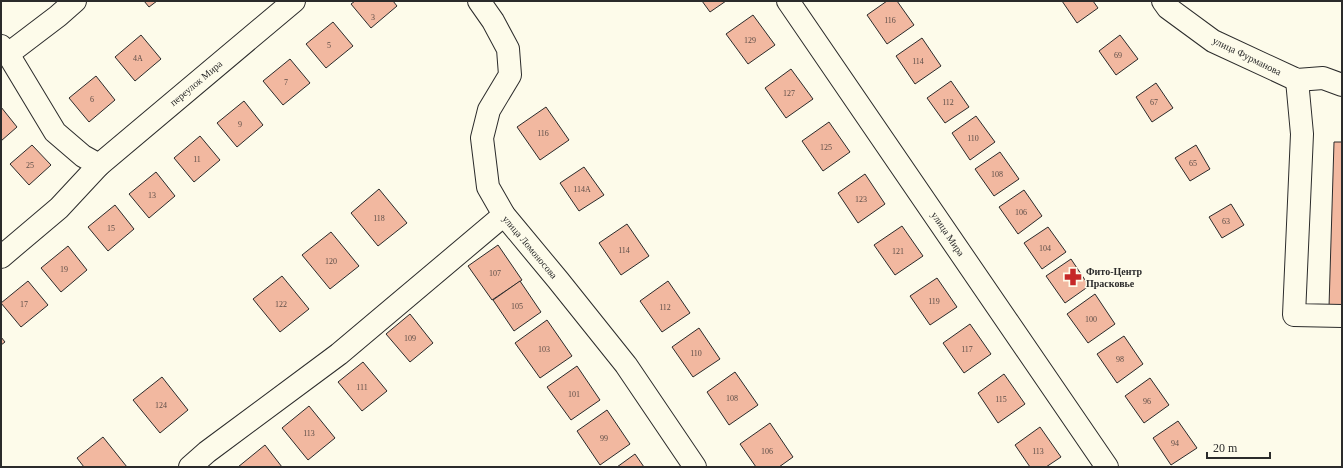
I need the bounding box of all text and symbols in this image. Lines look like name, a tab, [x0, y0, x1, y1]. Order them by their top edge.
house number: 3	[371, 13, 375, 22]
house number: 116	[884, 16, 896, 25]
street label: улица Фурманова	[1211, 35, 1284, 78]
house number: 129	[744, 36, 756, 45]
house number: 5	[327, 41, 331, 50]
house number: 69	[1114, 51, 1122, 60]
house number: 4А	[133, 54, 143, 63]
house number: 114	[912, 57, 924, 66]
street label: переулок Мира	[168, 58, 225, 108]
house number: 7	[284, 78, 288, 87]
house number: 127	[783, 89, 795, 98]
house number: 6	[90, 95, 94, 104]
house number: 112	[942, 98, 954, 107]
house number: 67	[1150, 98, 1158, 107]
house number: 9	[238, 120, 242, 129]
house number: 116	[537, 129, 549, 138]
house number: 110	[967, 134, 979, 143]
house number: 125	[820, 143, 832, 152]
house number: 11	[193, 155, 201, 164]
house number: 65	[1189, 159, 1197, 168]
house number: 25	[26, 161, 34, 170]
house number: 108	[991, 170, 1003, 179]
house number: 114А	[573, 185, 591, 194]
house number: 13	[148, 191, 156, 200]
house number: 123	[855, 195, 867, 204]
house number: 106	[1015, 208, 1027, 217]
street label: улица Мира	[929, 210, 967, 259]
street label: улица Ломоносова	[500, 213, 560, 281]
house number: 118	[373, 214, 385, 223]
house number: 63	[1222, 217, 1230, 226]
house number: 15	[107, 224, 115, 233]
house number: 104	[1039, 244, 1051, 253]
house number: 114	[618, 246, 630, 255]
house number: 121	[892, 247, 904, 256]
house number: 120	[325, 257, 337, 266]
house number: 19	[60, 265, 68, 274]
place label: Фито-Центр Прасковье	[1086, 266, 1142, 289]
pharmacy icon: Фито-Центр Прасковье	[1063, 267, 1083, 287]
house number: 107	[489, 269, 501, 278]
house number: 119	[928, 297, 940, 306]
house number: 17	[20, 300, 28, 309]
house number: 122	[275, 300, 287, 309]
house number: 105	[511, 302, 523, 311]
house number: 112	[659, 303, 671, 312]
house number: 100	[1085, 315, 1097, 324]
house number: 109	[404, 334, 416, 343]
house number: 103	[538, 345, 550, 354]
house number: 117	[961, 345, 973, 354]
house number: 110	[690, 349, 702, 358]
house number: 98	[1116, 355, 1124, 364]
house number: 111	[356, 383, 368, 392]
house number: 101	[568, 390, 580, 399]
house number: 108	[726, 394, 738, 403]
house number: 115	[995, 395, 1007, 404]
house number: 96	[1143, 397, 1151, 406]
house number: 124	[155, 401, 167, 410]
house number: 113	[303, 429, 315, 438]
house number: 99	[600, 434, 608, 443]
scale bar	[1207, 434, 1270, 460]
house number: 94	[1171, 439, 1179, 448]
text: 20 m	[1213, 441, 1238, 455]
house number: 106	[761, 447, 773, 456]
house number: 113	[1032, 447, 1044, 456]

